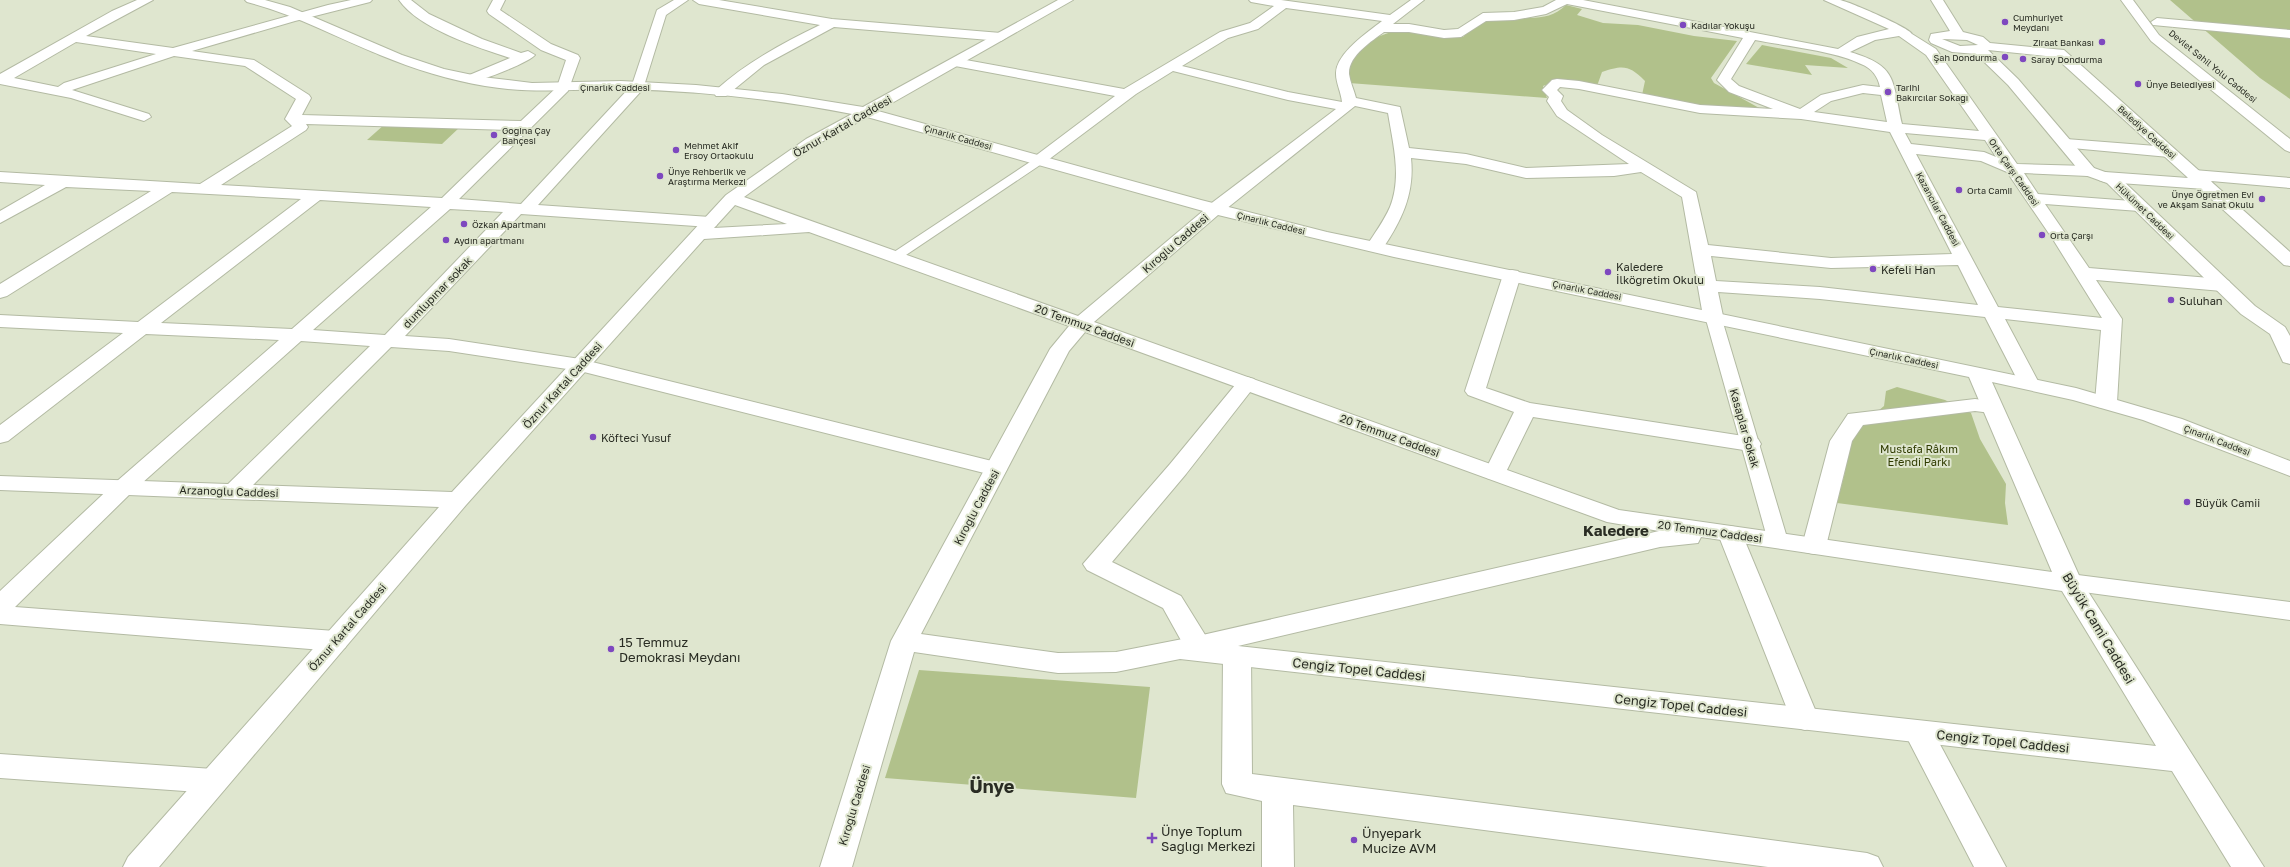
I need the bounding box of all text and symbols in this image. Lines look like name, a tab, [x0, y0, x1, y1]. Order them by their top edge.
place label: Cumhuriyet Meydanı	[2013, 12, 2064, 33]
marker: Cumhuriyet Meydanı	[2000, 17, 2010, 27]
marker: Kadılar Yokuşu	[1678, 20, 1688, 30]
place label: Kadılar Yokuşu	[1691, 20, 1755, 31]
street label: Devlet Sahil Yolu Caddesi	[2167, 27, 2259, 105]
place label: Ziraat Bankası	[2033, 37, 2094, 48]
marker: Ziraat Bankası	[2097, 37, 2107, 47]
place label: Şah Dondurma	[1934, 52, 1997, 63]
marker: Şah Dondurma	[2000, 52, 2010, 62]
marker: Saray Dondurma	[2018, 54, 2028, 64]
place label: Saray Dondurma	[2031, 54, 2102, 65]
marker: Ünye Belediyesi	[2133, 79, 2143, 89]
place label: Ünye Belediyesi	[2146, 79, 2215, 90]
street label: Çınarlık Caddesi	[580, 82, 650, 93]
place label: Tarihi Bakırcılar Sokağı	[1896, 82, 1968, 103]
marker: Tarihi Bakırcılar Sokağı	[1883, 87, 1893, 97]
street label: Öznur Kartal Caddesi	[790, 92, 894, 160]
street label: Belediye Caddesi	[2116, 103, 2178, 161]
street label: Çınarlık Caddesi	[923, 122, 993, 152]
place label: Gogina Çay Bahçesi	[502, 125, 551, 146]
marker: Gogina Çay Bahçesi	[489, 130, 499, 140]
street label: Orta Çarşı Caddesi	[1987, 136, 2041, 208]
place label: Mehmet Akif Ersoy Ortaokulu	[684, 140, 754, 161]
marker: Mehmet Akif Ersoy Ortaokulu	[671, 145, 681, 155]
place label: Ünye Rehberlik ve Araştırma Merkezi	[668, 166, 746, 187]
street label: Kazancılar Caddesi	[1914, 170, 1962, 248]
marker: Ünye Rehberlik ve Araştırma Merkezi	[655, 171, 665, 181]
street label: Hükümet Caddesi	[2114, 180, 2176, 242]
marker: Orta Camii	[1954, 185, 1964, 195]
place label: Orta Camii	[1967, 185, 2012, 196]
place label: Ünye Öğretmen Evi ve Akşam Sanat Okulu	[2158, 189, 2254, 210]
marker: Ünye Öğretmen Evi ve Akşam Sanat Okulu	[2257, 194, 2267, 204]
street label: Çınarlık Caddesi	[1236, 209, 1306, 237]
street label: Kıroğlu Caddesi	[1139, 211, 1211, 275]
marker: Özkan Apartmanı	[459, 219, 469, 229]
place label: Özkan Apartmanı	[472, 219, 546, 230]
marker: Orta Çarşı	[2037, 230, 2047, 240]
place label: Orta Çarşı	[2050, 230, 2093, 241]
marker: Aydın apartmanı	[441, 235, 451, 245]
place label: Aydın apartmanı	[454, 235, 524, 246]
street label: dumlupınar sokak	[400, 254, 474, 330]
place label: Kaledere İlköğretim Okulu	[1616, 260, 1704, 286]
place label: Kefeli Han	[1881, 263, 1935, 276]
marker: Kefeli Han	[1868, 264, 1878, 274]
marker: Kaledere İlköğretim Okulu	[1603, 267, 1613, 277]
street label: Çınarlık Caddesi	[1552, 278, 1622, 302]
place label: Suluhan	[2179, 294, 2223, 307]
marker: Suluhan	[2166, 295, 2176, 305]
street label: 20 Temmuz Caddesi	[1033, 301, 1137, 349]
street label: Öznur Kartal Caddesi	[520, 339, 604, 431]
street label: Çınarlık Caddesi	[1869, 345, 1939, 371]
street label: Kasaplar Sokak	[1728, 387, 1762, 469]
street label: 20 Temmuz Caddesi	[1338, 411, 1442, 459]
street label: Çınarlık Caddesi	[2182, 422, 2252, 458]
place label: Köfteci Yusuf	[601, 431, 671, 444]
marker: Köfteci Yusuf	[588, 432, 598, 442]
park label: Mustafa Râkım Efendi Parkı	[1880, 442, 1958, 468]
street label: Kıroğlu Caddesi	[951, 467, 1001, 547]
street label: Arzanoğlu Caddesi	[179, 483, 279, 499]
place label: Büyük Camii	[2195, 496, 2260, 509]
marker: Büyük Camii	[2182, 497, 2192, 507]
street label: 20 Temmuz Caddesi	[1657, 517, 1763, 545]
district label: Kaledere	[1583, 521, 1649, 539]
street label: Büyük Cami Caddesi	[2059, 570, 2139, 686]
street label: Öznur Kartal Caddesi	[305, 581, 389, 673]
place label: 15 Temmuz Demokrasi Meydanı	[619, 634, 741, 665]
marker: 15 Temmuz Demokrasi Meydanı	[606, 644, 616, 654]
street label: Cengiz Topel Caddesi	[1292, 654, 1426, 684]
street label: Cengiz Topel Caddesi	[1614, 690, 1748, 720]
street label: Cengiz Topel Caddesi	[1936, 726, 2070, 756]
street label: Kıroğlu Caddesi	[836, 763, 872, 847]
district label: Ünye	[970, 775, 1015, 797]
place label: Ünye Toplum Sağlığı Merkezi	[1161, 823, 1256, 854]
place label: Ünyepark Mucize AVM	[1362, 825, 1436, 856]
marker: Ünye Toplum Sağlığı Merkezi	[1146, 832, 1158, 844]
marker: Ünyepark Mucize AVM	[1349, 835, 1359, 845]

